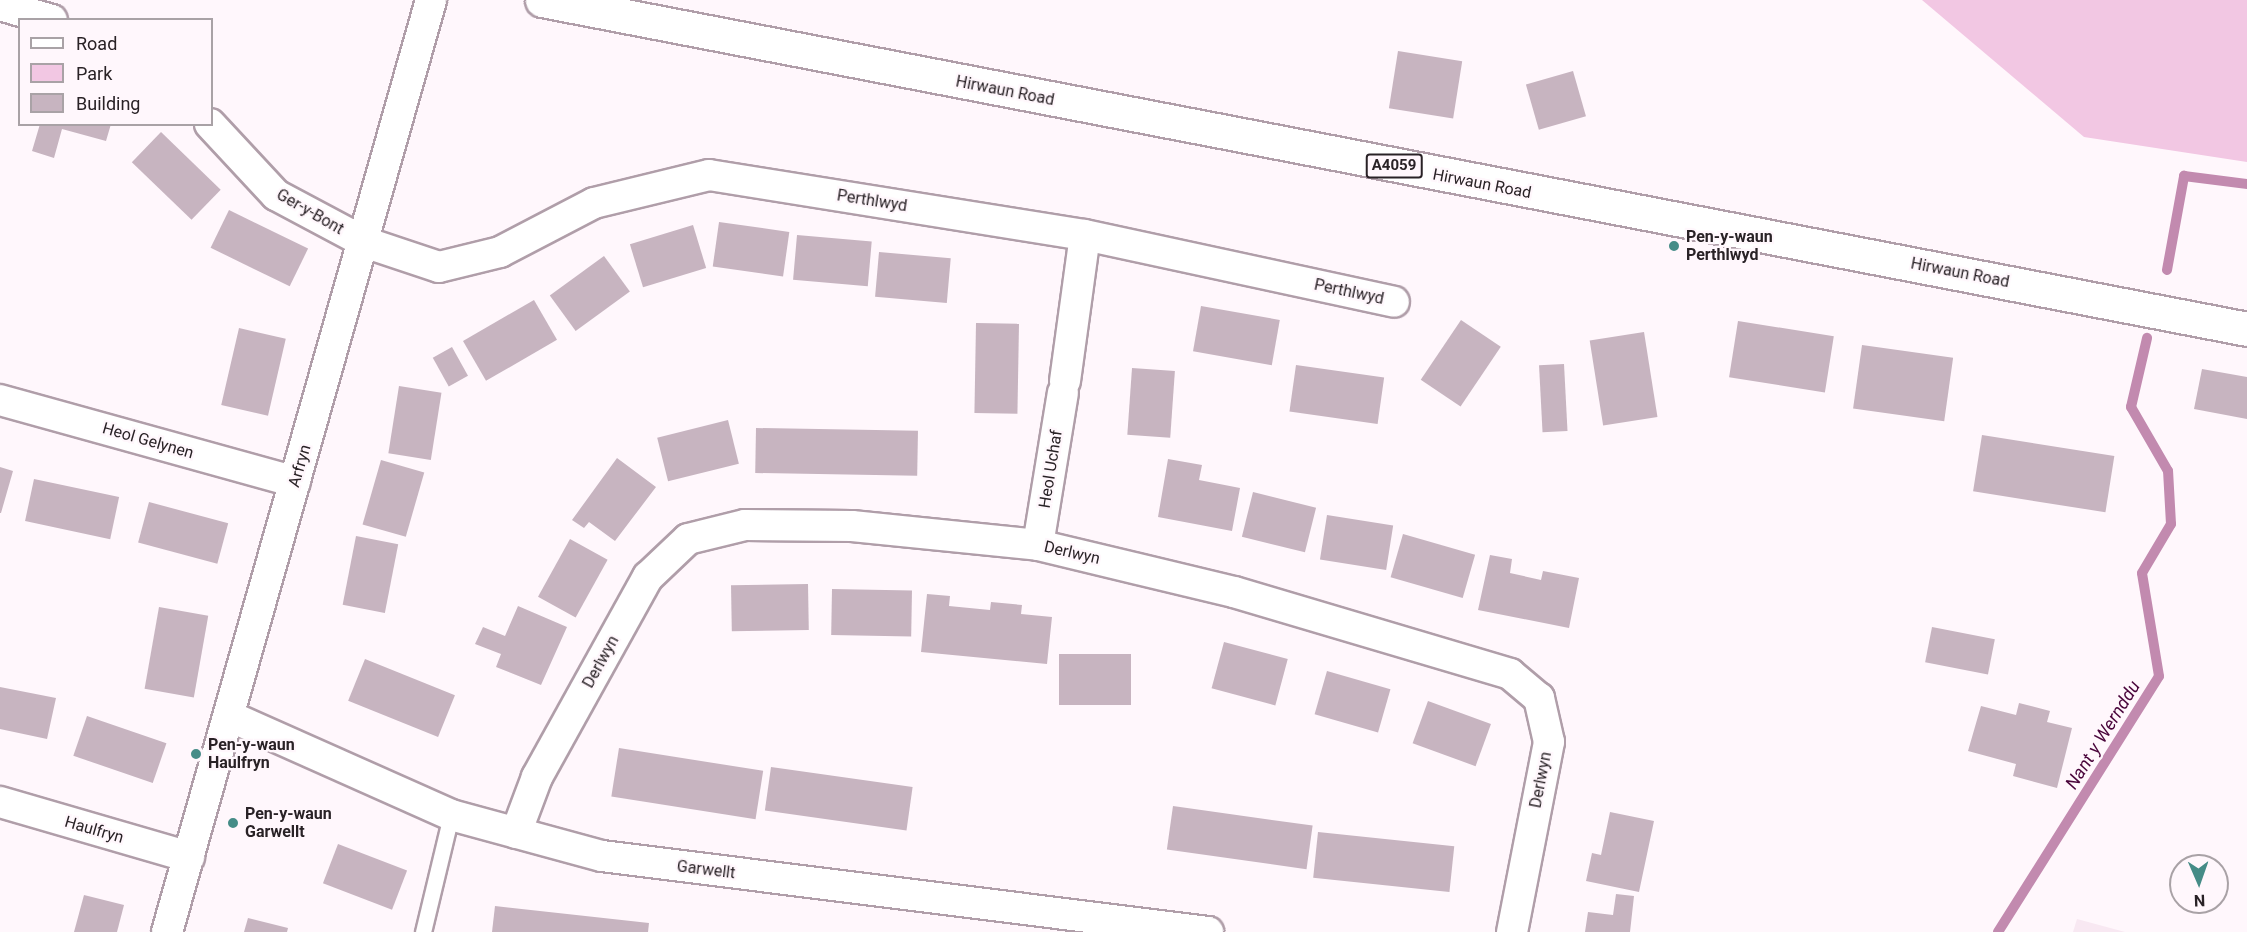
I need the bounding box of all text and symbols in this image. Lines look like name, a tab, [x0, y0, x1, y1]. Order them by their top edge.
legend	[18, 18, 213, 126]
text: Road	[76, 33, 117, 54]
text: Park	[76, 63, 112, 84]
street label: Hirwaun Road	[954, 72, 1056, 110]
text: Building	[76, 93, 140, 114]
road number: A4059	[1366, 154, 1422, 178]
street label: Hirwaun Road	[1431, 165, 1533, 203]
street label: Ger-y-Bont	[273, 185, 347, 239]
street label: Perthlwyd	[836, 186, 908, 216]
place label: Pen-y-waun Perthlwyd	[1686, 227, 1773, 265]
marker: Pen-y-waun Perthlwyd	[1667, 239, 1681, 253]
street label: Hirwaun Road	[1909, 254, 2011, 292]
street label: Perthlwyd	[1312, 275, 1386, 309]
street label: Heol Gelynen	[100, 419, 196, 463]
street label: Heol Uchaf	[1035, 429, 1067, 509]
street label: Arfryn	[285, 442, 315, 490]
street label: Derlwyn	[1042, 537, 1102, 569]
street label: Derlwyn	[579, 633, 623, 691]
water label: Nant y Wernddu	[2061, 677, 2145, 793]
place label: Pen-y-waun Haulfryn	[208, 735, 295, 773]
marker: Pen-y-waun Haulfryn	[189, 747, 203, 761]
street label: Derlwyn	[1526, 750, 1556, 810]
place label: Pen-y-waun Garwellt	[245, 804, 332, 842]
street label: Haulfryn	[62, 812, 126, 848]
marker: Pen-y-waun Garwellt	[226, 816, 240, 830]
north arrow	[2169, 854, 2229, 914]
street label: Garwellt	[676, 857, 736, 883]
text: N	[2194, 891, 2206, 910]

